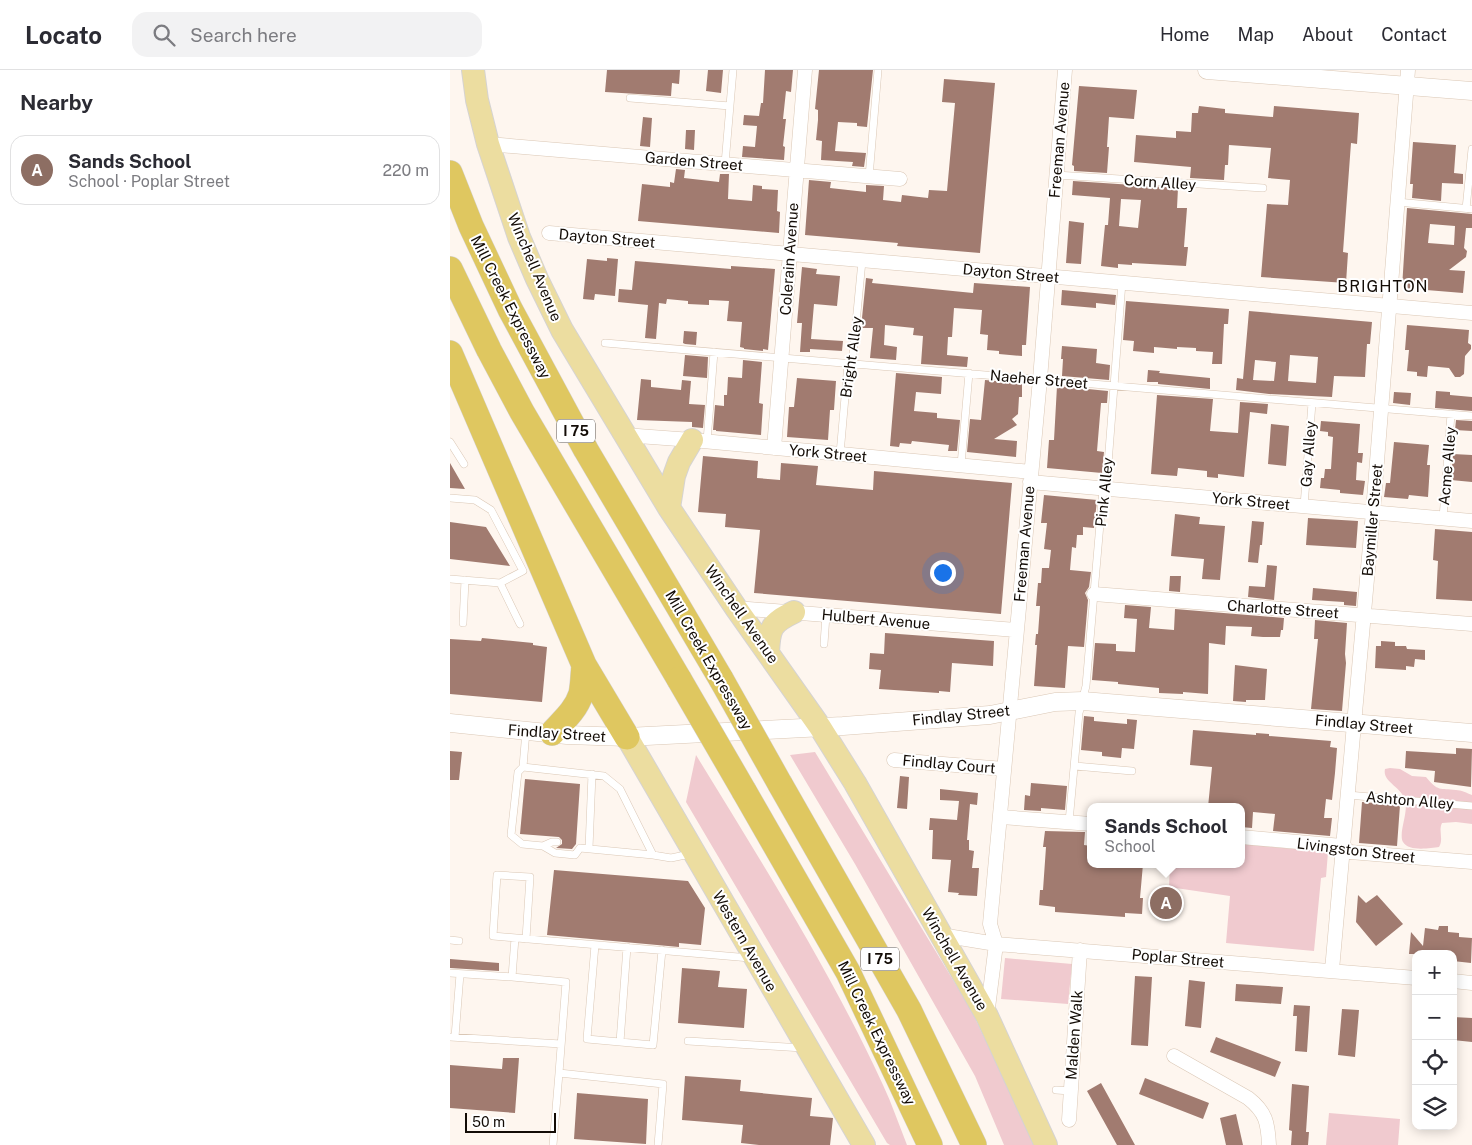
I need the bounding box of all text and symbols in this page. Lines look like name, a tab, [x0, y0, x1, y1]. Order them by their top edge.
search box	[132, 12, 482, 57]
text: Locato	[25, 21, 102, 49]
icon: search	[150, 21, 178, 49]
text: Search here	[190, 24, 297, 46]
text: Home	[1160, 24, 1210, 45]
text: Map	[1238, 24, 1274, 45]
text: About	[1302, 24, 1353, 45]
text: Contact	[1381, 24, 1447, 45]
street label: Freeman Avenue	[1045, 81, 1073, 199]
text: Nearby	[20, 90, 93, 115]
street label: Garden Street	[644, 148, 744, 174]
text: Sands School	[68, 150, 192, 172]
text: A	[31, 161, 43, 180]
text: 220 m	[382, 161, 429, 180]
street label: Corn Alley	[1123, 171, 1197, 193]
text: School · Poplar Street	[68, 172, 230, 191]
street label: Colerain Avenue	[777, 202, 801, 316]
street label: Winchell Avenue	[505, 210, 565, 324]
street label: Dayton Street	[558, 225, 656, 251]
street label: Mill Creek Expressway	[468, 233, 554, 381]
street label: Dayton Street	[962, 260, 1060, 286]
district label: BRIGHTON	[1337, 277, 1429, 296]
street label: Bright Alley	[837, 315, 865, 399]
street label: Naeher Street	[989, 366, 1089, 392]
road number: I 75	[557, 420, 595, 442]
street label: Gay Alley	[1297, 420, 1319, 488]
street label: Acme Alley	[1435, 426, 1459, 506]
street label: York Street	[788, 441, 868, 465]
street label: Pink Alley	[1092, 456, 1116, 528]
street label: Baymiller Street	[1359, 463, 1385, 577]
street label: Freeman Avenue	[1010, 485, 1038, 603]
street label: York Street	[1211, 489, 1291, 513]
your location	[930, 560, 956, 586]
street label: Winchell Avenue	[702, 562, 782, 666]
street label: Mill Creek Expressway	[662, 587, 756, 733]
street label: Charlotte Street	[1227, 597, 1340, 621]
street label: Hulbert Avenue	[821, 606, 931, 632]
street label: Findlay Street	[911, 701, 1011, 729]
street label: Findlay Street	[1314, 711, 1414, 737]
street label: Findlay Street	[507, 721, 607, 745]
street label: Findlay Court	[902, 751, 997, 777]
street label: Ashton Alley	[1365, 788, 1455, 812]
popup	[1087, 803, 1245, 868]
text: Sands School	[1104, 815, 1228, 837]
street label: Livingston Street	[1296, 834, 1416, 866]
text: School	[1104, 837, 1156, 856]
pin: A	[1150, 884, 1182, 922]
street label: Western Avenue	[709, 888, 781, 994]
street label: Winchell Avenue	[919, 905, 991, 1013]
street label: Poplar Street	[1131, 945, 1225, 971]
road number: I 75	[861, 948, 899, 971]
map controls	[1412, 950, 1457, 1130]
button: +	[1412, 950, 1457, 995]
street label: Mill Creek Expressway	[835, 958, 919, 1108]
street label: Malden Walk	[1062, 990, 1086, 1080]
button: −	[1412, 995, 1457, 1040]
button: locate	[1412, 1040, 1457, 1085]
button: layers	[1412, 1085, 1457, 1130]
scale bar	[465, 1110, 556, 1133]
text: 50 m	[472, 1114, 505, 1130]

